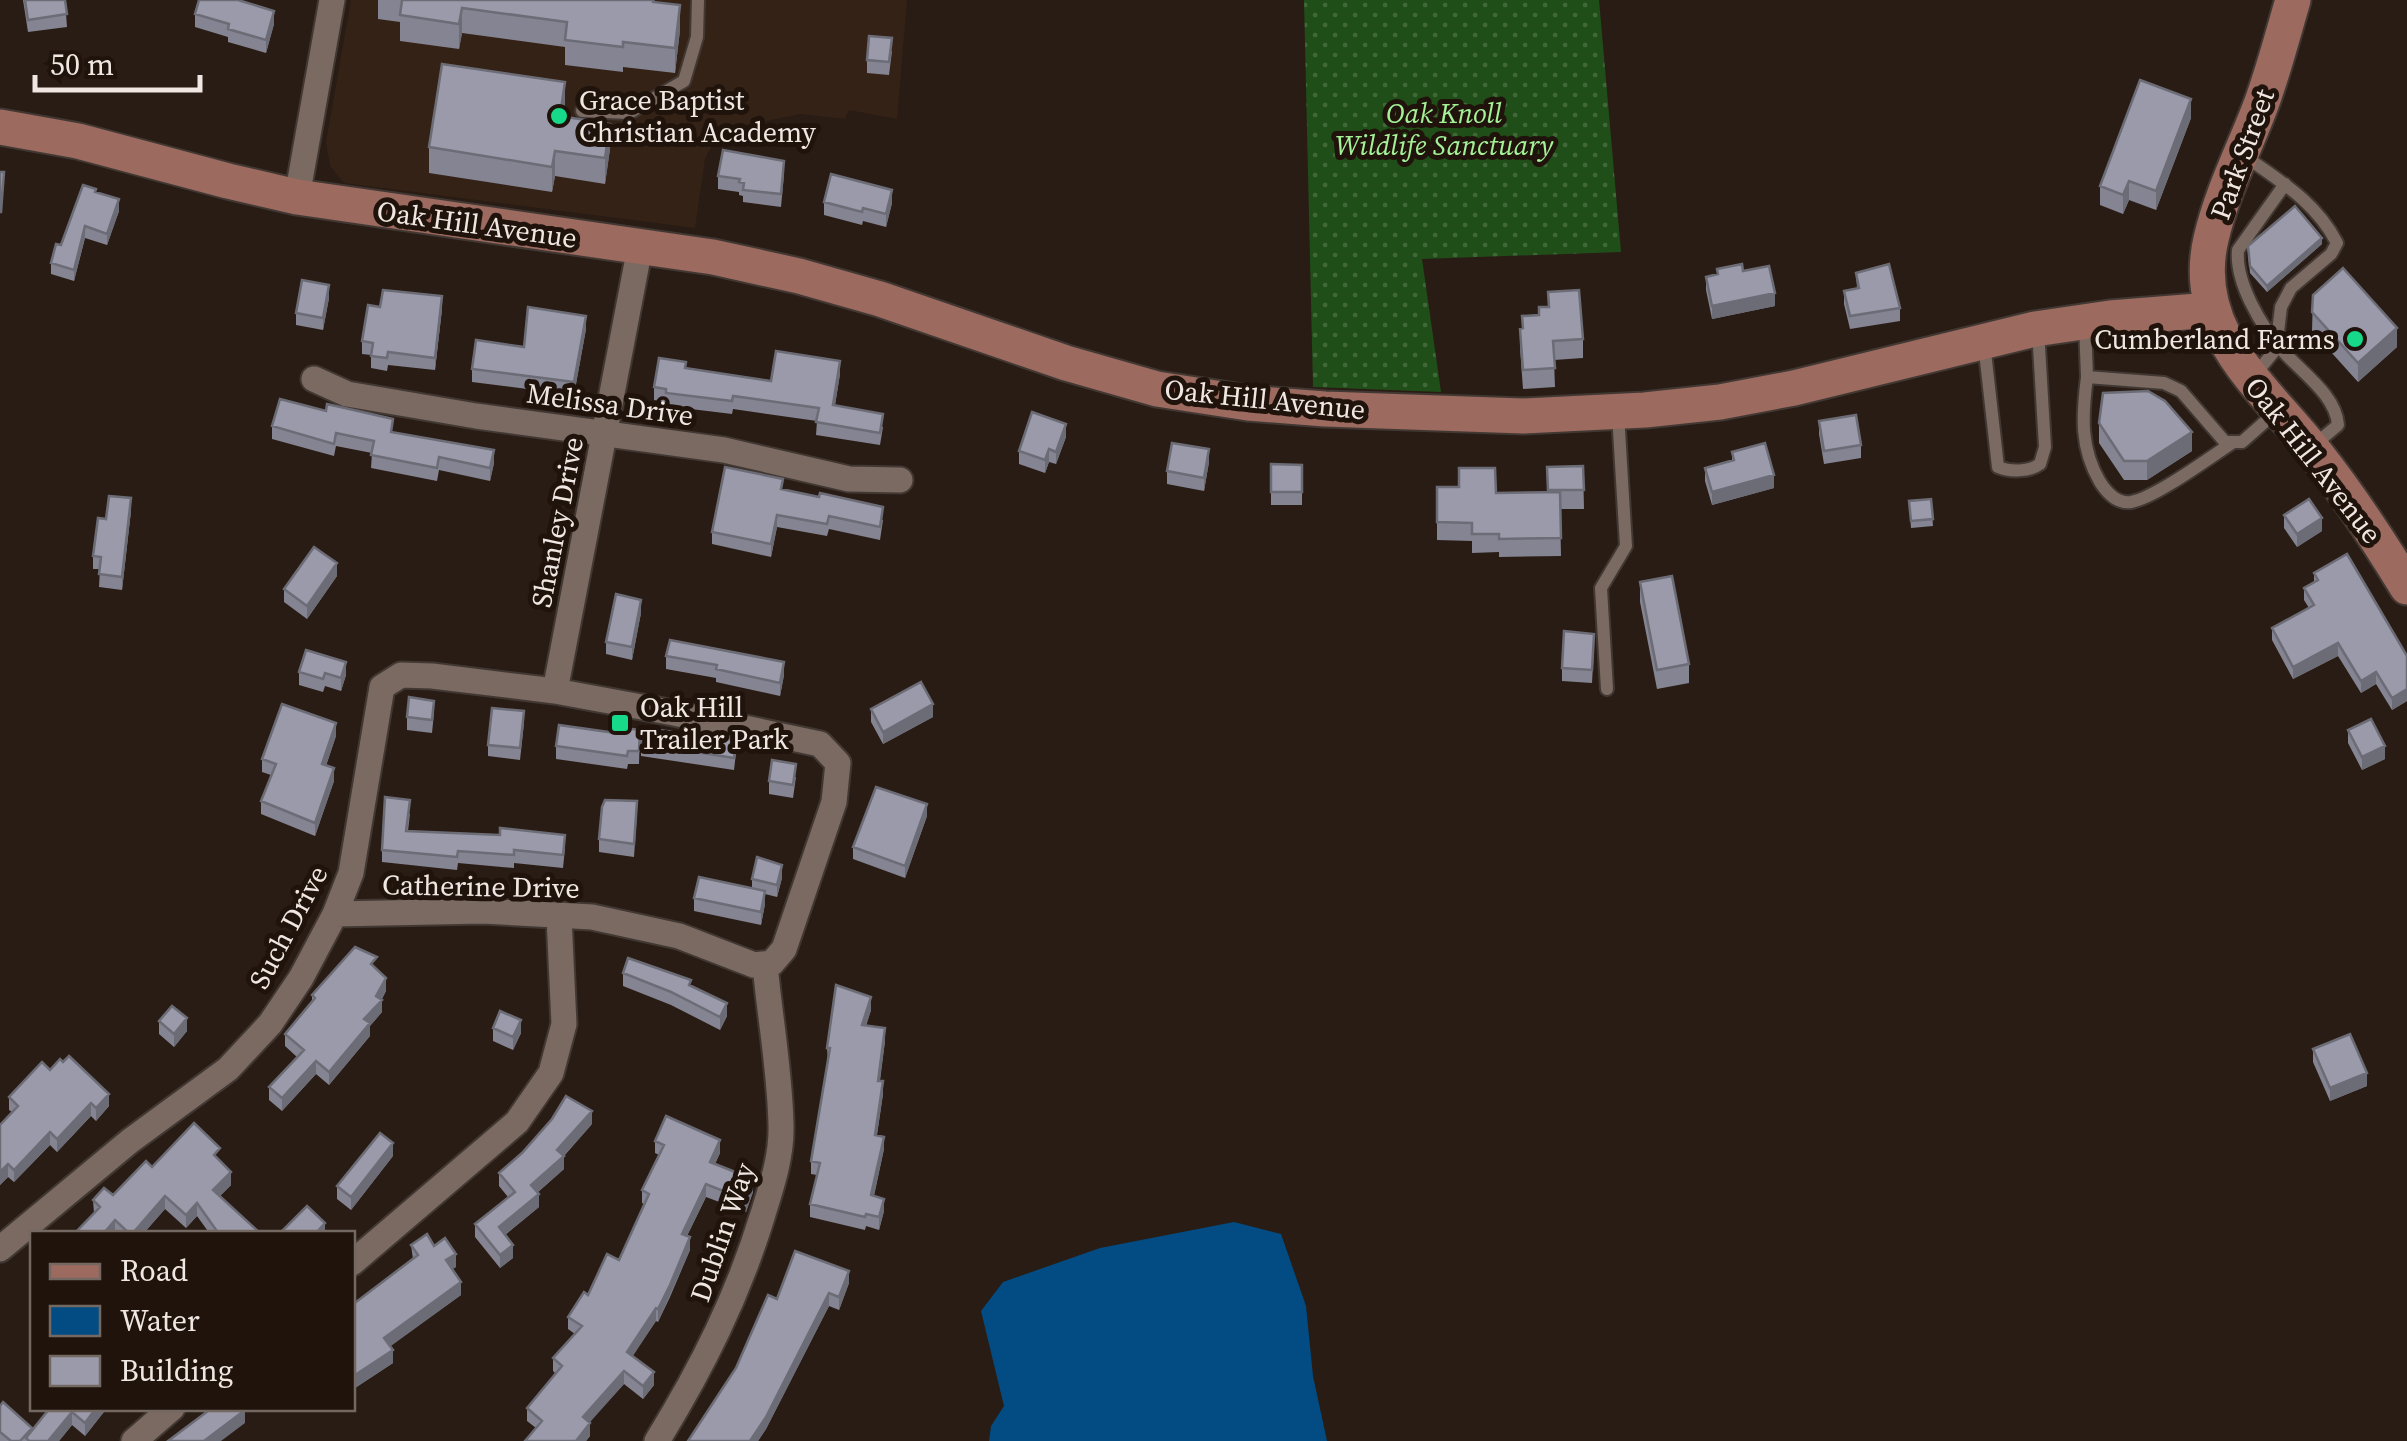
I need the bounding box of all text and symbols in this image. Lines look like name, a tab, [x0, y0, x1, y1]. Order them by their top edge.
scale bar	[35, 30, 200, 92]
text: 50 m	[50, 44, 114, 85]
place label: Grace Baptist Christian Academy	[579, 81, 816, 151]
street label: Park Street	[2201, 83, 2283, 225]
park label: Oak Knoll Wildlife Sanctuary	[1335, 94, 1554, 164]
marker: Grace Baptist Christian Academy	[548, 105, 570, 127]
street label: Oak Hill Avenue	[375, 191, 579, 257]
place label: Cumberland Farms	[2094, 320, 2335, 358]
marker: Cumberland Farms	[2344, 328, 2366, 350]
street label: Oak Hill Avenue	[2237, 369, 2391, 551]
street label: Oak Hill Avenue	[1163, 370, 1367, 428]
street label: Melissa Drive	[524, 373, 696, 435]
street label: Shanley Drive	[522, 434, 592, 610]
place label: Oak Hill Trailer Park	[640, 688, 789, 758]
marker: Oak Hill Trailer Park	[609, 712, 631, 734]
street label: Such Drive	[240, 859, 336, 995]
street label: Catherine Drive	[382, 865, 580, 907]
street label: Dublin Way	[680, 1157, 764, 1307]
legend	[30, 1231, 355, 1411]
text: Road	[120, 1250, 188, 1291]
text: Water	[120, 1300, 200, 1341]
text: Building	[120, 1350, 233, 1391]

